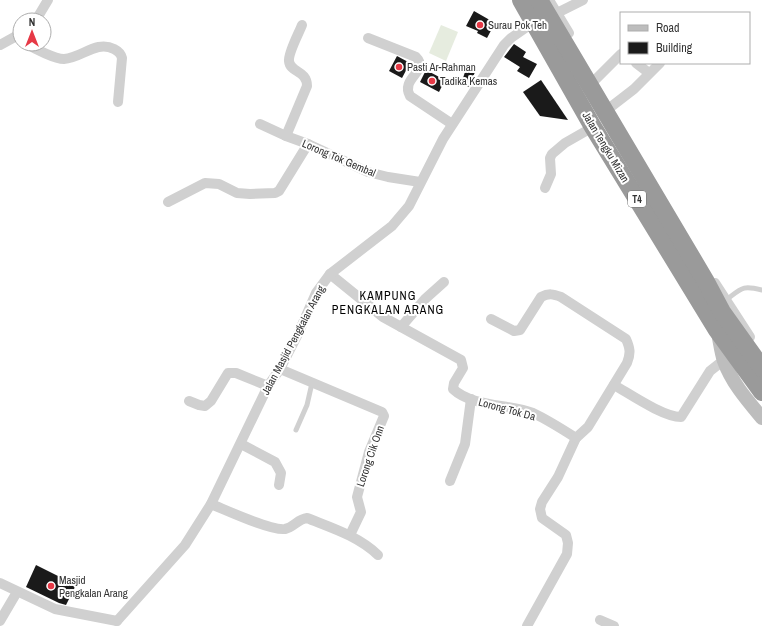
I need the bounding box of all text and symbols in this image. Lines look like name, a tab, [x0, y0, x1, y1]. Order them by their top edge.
north arrow	[12, 12, 52, 52]
legend	[620, 12, 750, 64]
text: N	[29, 15, 35, 29]
place label: Surau Pok Teh	[488, 18, 547, 32]
marker: Surau Pok Teh	[475, 20, 485, 30]
text: Road	[656, 20, 680, 36]
text: Building	[656, 40, 693, 56]
place label: Pasti Ar-Rahman	[407, 60, 476, 74]
marker: Pasti Ar-Rahman	[394, 62, 404, 72]
place label: Tadika Kemas	[440, 74, 498, 88]
marker: Tadika Kemas	[427, 76, 437, 86]
street label: Jalan Tengku Mizan	[579, 109, 633, 185]
street label: Lorong Tok Gembal	[300, 136, 378, 180]
road number: T4	[628, 191, 646, 207]
street label: Jalan Masjid Pengkalan Arang	[258, 283, 328, 397]
district label: KAMPUNG PENGKALAN ARANG	[332, 288, 444, 318]
street label: Lorong Tok Da	[477, 395, 537, 423]
street label: Lorong Cik Onn	[353, 424, 387, 488]
place label: Masjid Pengkalan Arang	[59, 573, 128, 600]
marker: Masjid Pengkalan Arang	[46, 581, 56, 591]

